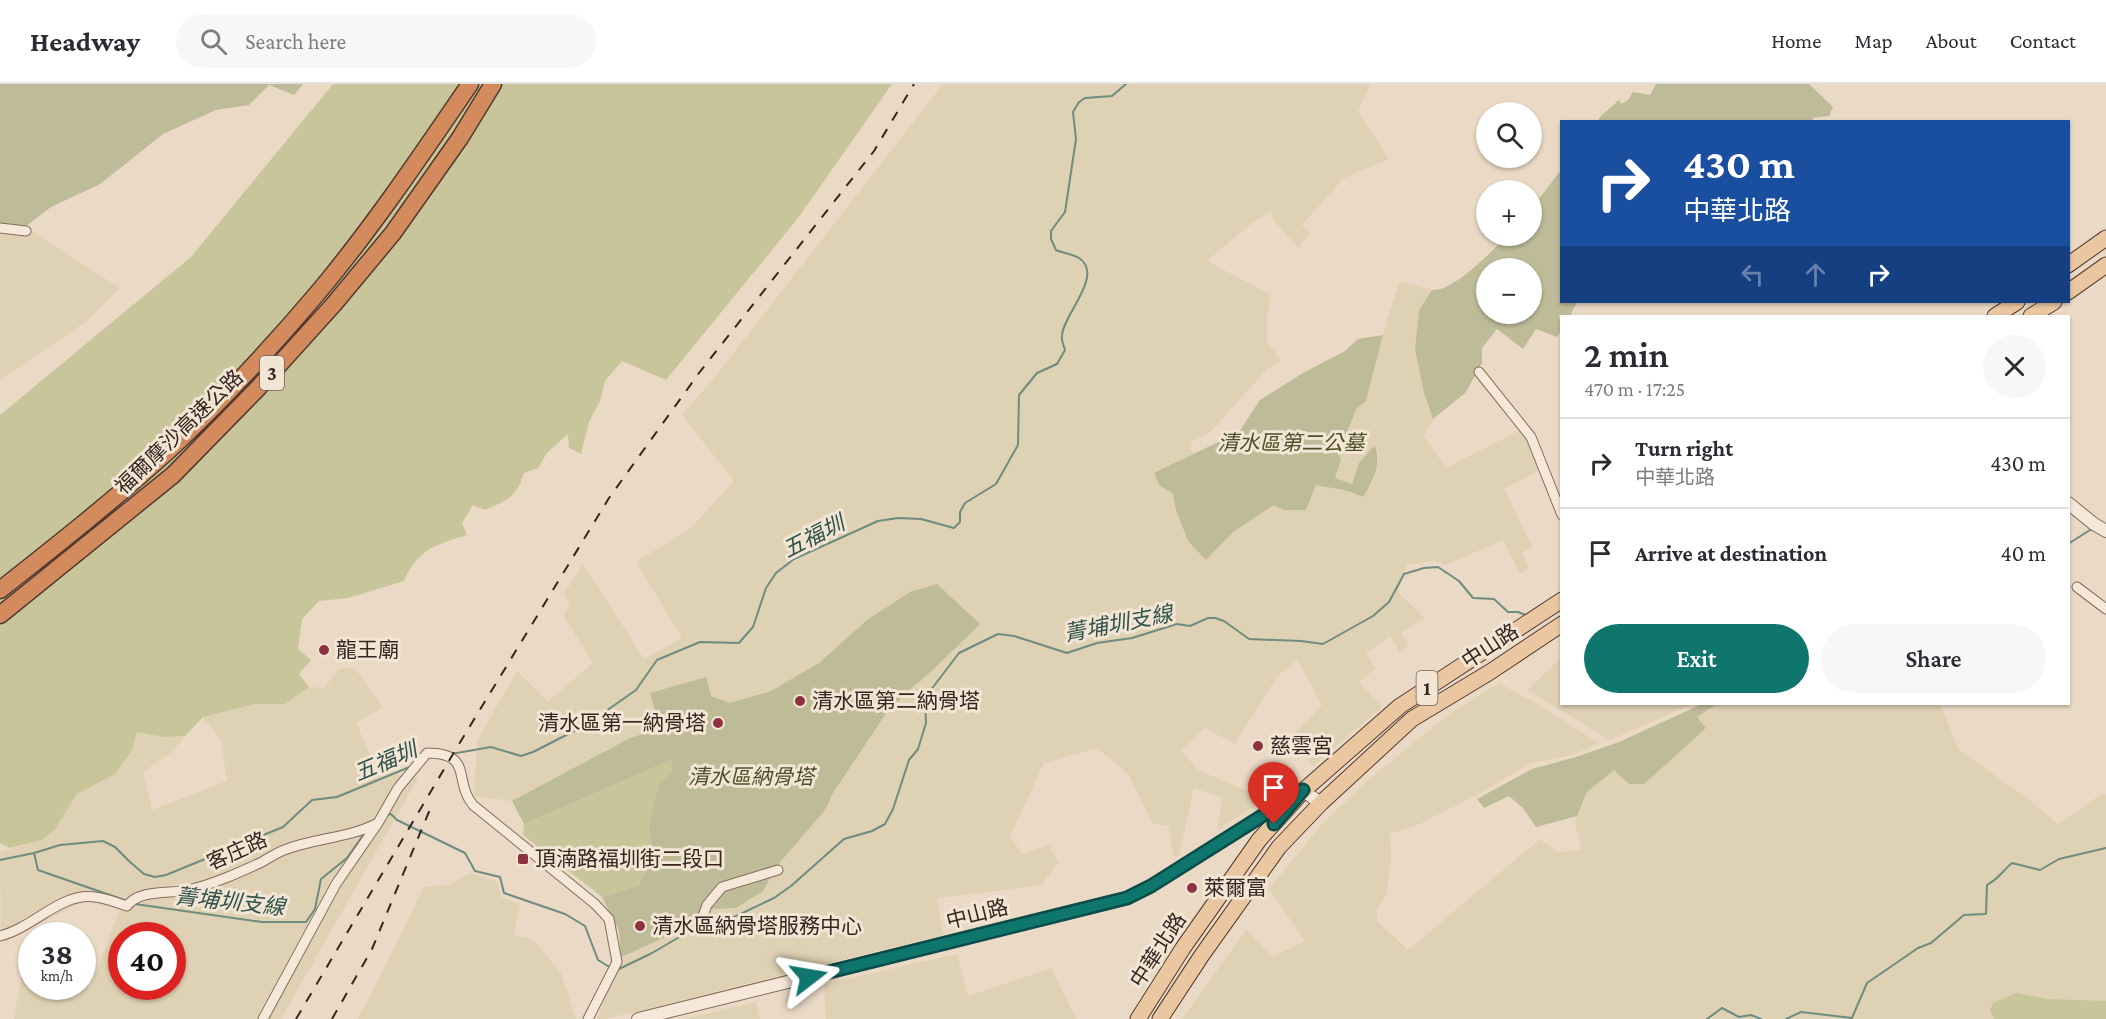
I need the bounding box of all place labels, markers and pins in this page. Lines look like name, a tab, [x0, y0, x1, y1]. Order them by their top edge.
place label: 龍王廟	[336, 638, 399, 662]
marker: 龍王廟	[317, 643, 331, 657]
place label: 清水區第二納骨塔	[812, 689, 980, 713]
marker: 清水區第二納骨塔	[793, 694, 807, 708]
place label: 清水區第一納骨塔	[538, 711, 706, 735]
marker: 清水區第一納骨塔	[711, 716, 725, 730]
place label: 慈雲宮	[1270, 734, 1333, 758]
marker: 慈雲宮	[1251, 739, 1265, 753]
pin	[1248, 762, 1299, 824]
place label: 頂湳路福圳街二段口	[535, 847, 724, 871]
marker: 頂湳路福圳街二段口	[516, 852, 530, 866]
place label: 萊爾富	[1204, 876, 1267, 900]
marker: 萊爾富	[1185, 881, 1199, 895]
place label: 清水區納骨塔服務中心	[652, 914, 862, 938]
marker: 清水區納骨塔服務中心	[633, 919, 647, 933]

